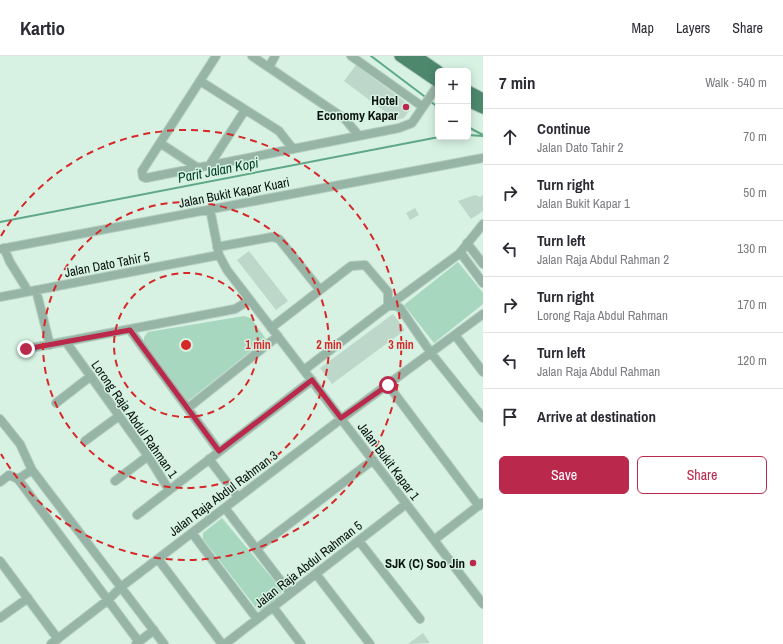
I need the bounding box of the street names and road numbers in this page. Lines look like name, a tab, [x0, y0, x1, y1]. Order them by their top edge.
street label: Jalan Bukit Kapar Kuari	[177, 173, 291, 212]
street label: Jalan Dato Tahir 5	[63, 248, 151, 281]
street label: Lorong Raja Abdul Rahman 1	[88, 357, 182, 481]
street label: Jalan Bukit Kapar 1	[354, 419, 423, 504]
street label: Jalan Raja Abdul Rahman 3	[165, 447, 281, 540]
street label: Jalan Raja Abdul Rahman 5	[251, 517, 366, 612]

